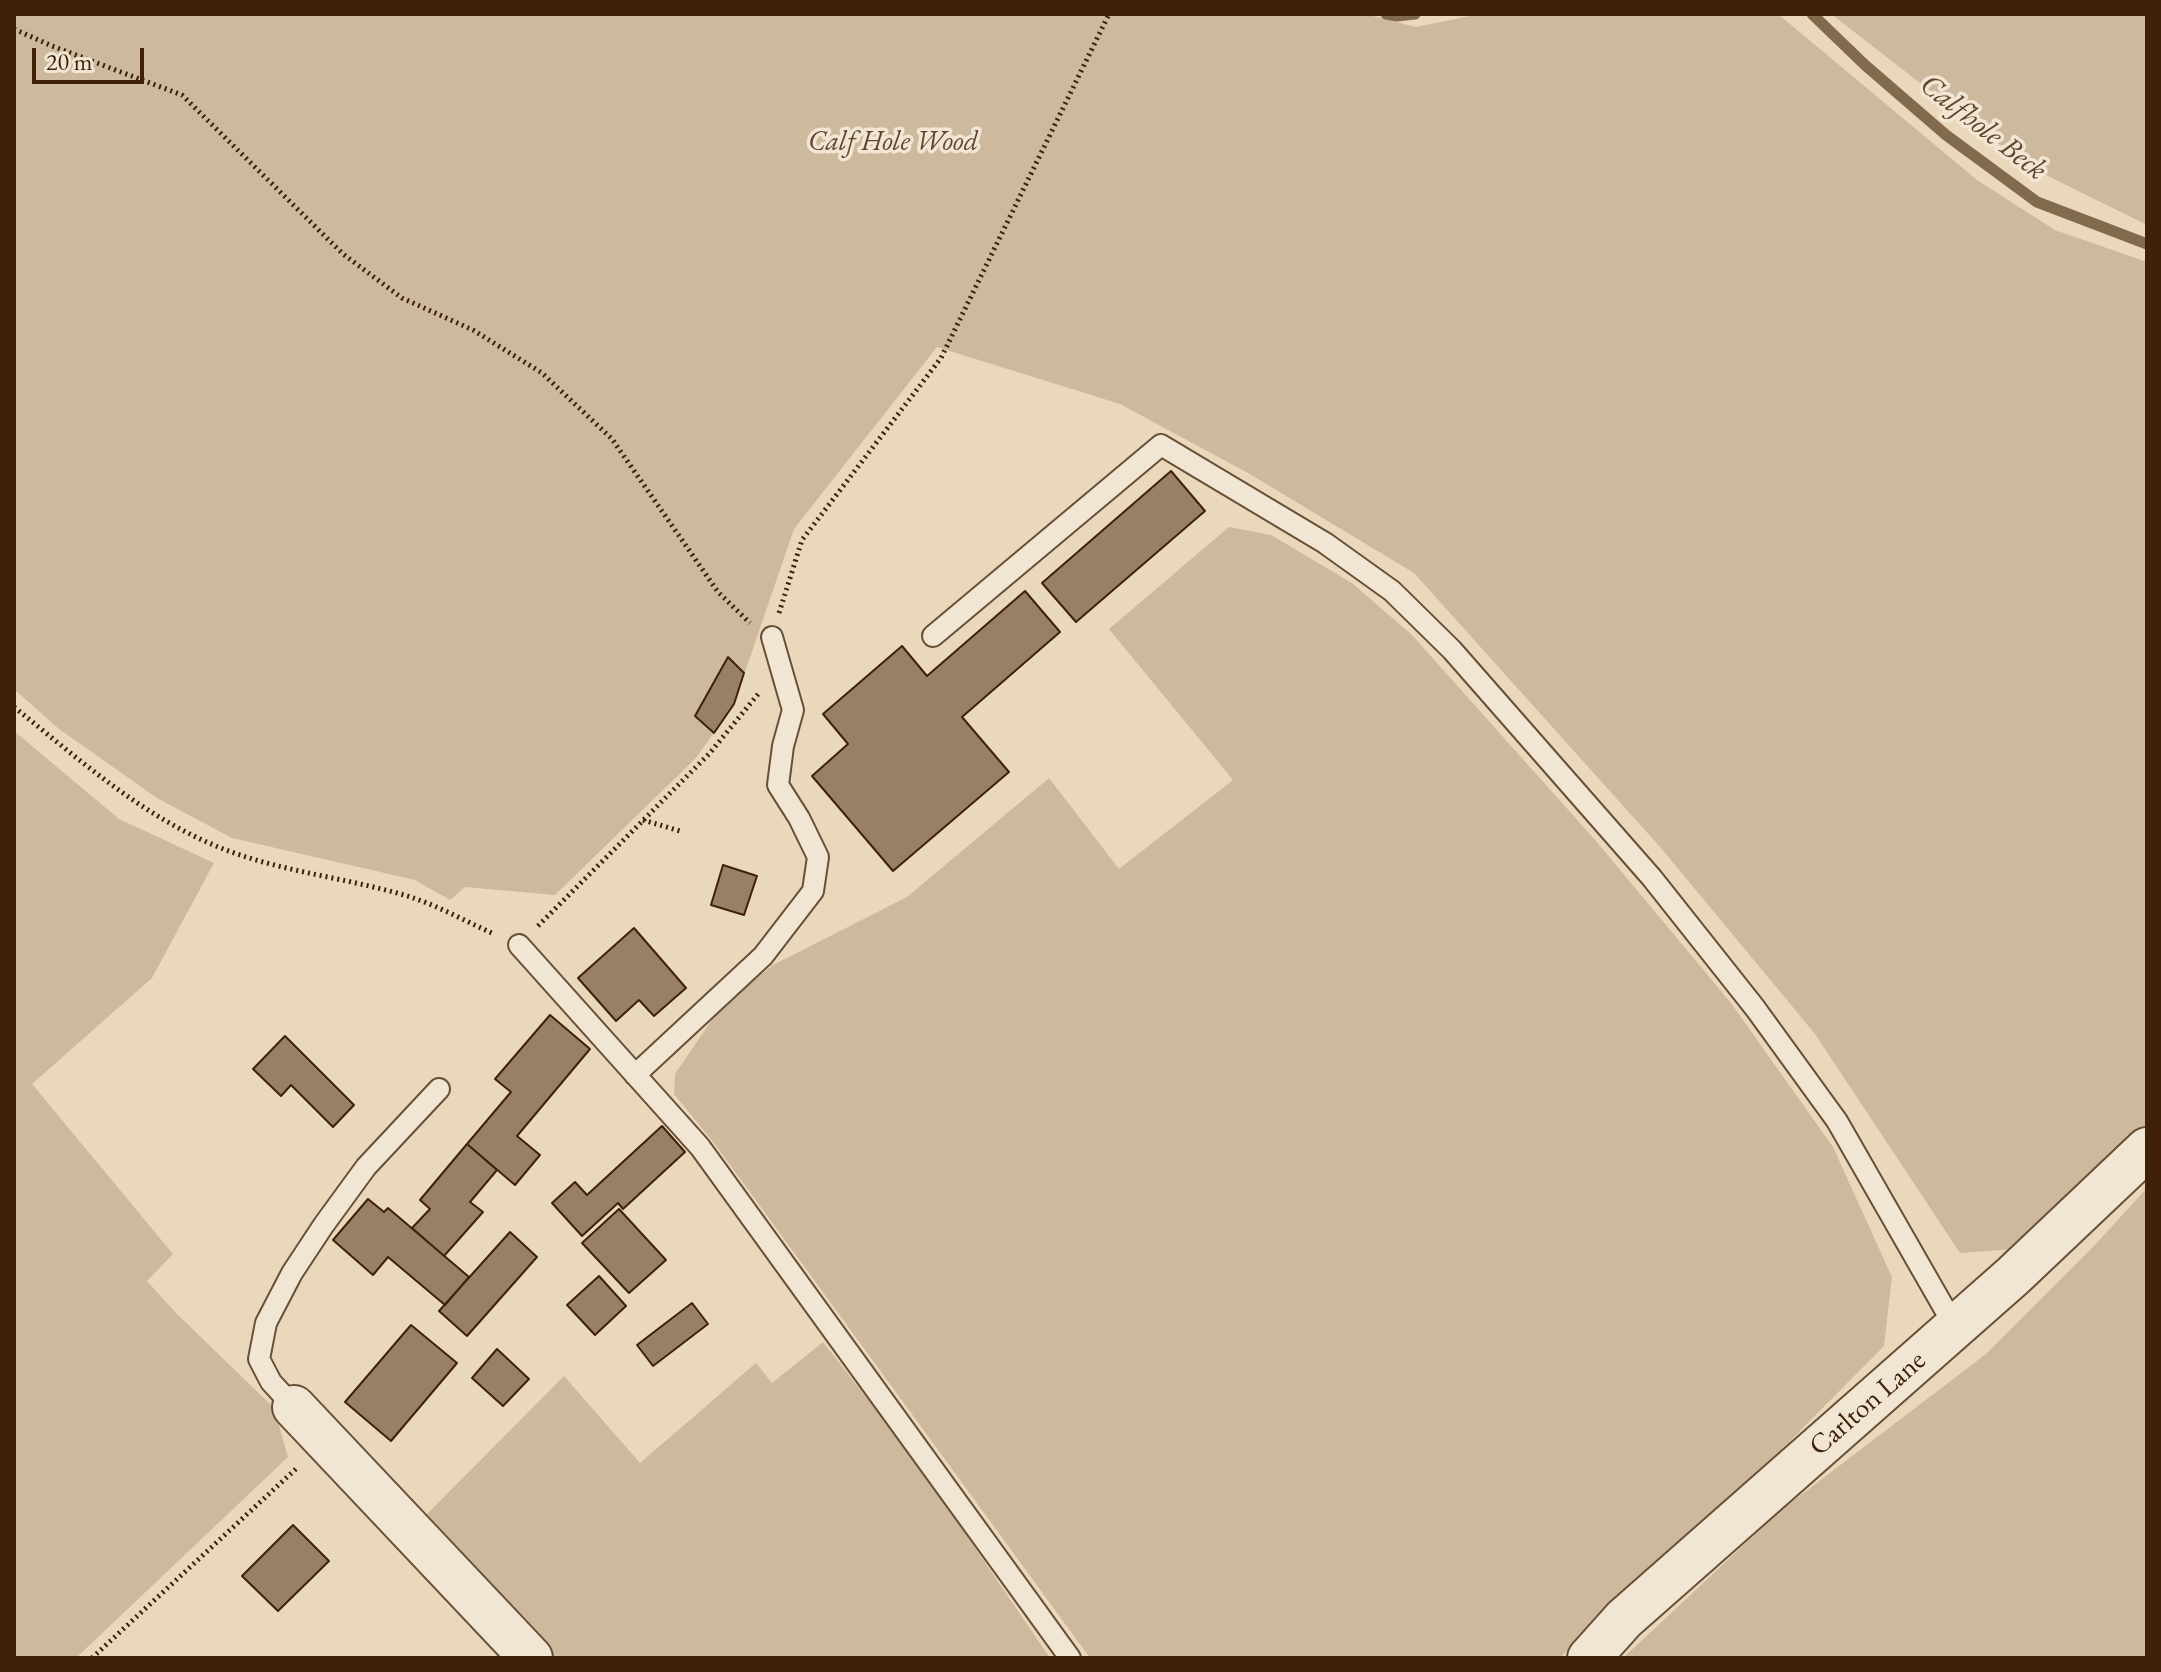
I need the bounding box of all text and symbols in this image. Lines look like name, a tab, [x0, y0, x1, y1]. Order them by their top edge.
scale bar	[36, 32, 148, 82]
text: 20 m	[46, 46, 93, 77]
water label: Calfhole Beck	[1912, 67, 2054, 189]
park label: Calf Hole Wood	[808, 125, 978, 159]
street label: Carlton Lane	[1803, 1344, 1933, 1464]

